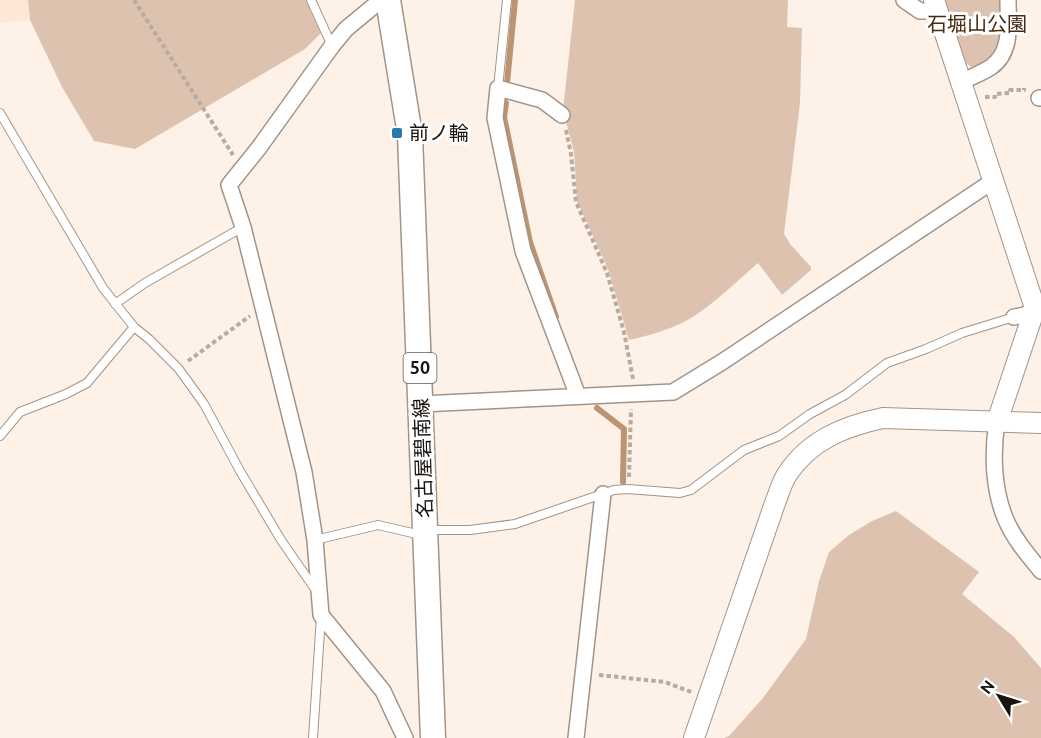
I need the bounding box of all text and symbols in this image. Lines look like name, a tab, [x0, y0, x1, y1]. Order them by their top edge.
park label: 石堀山公園	[927, 12, 1027, 35]
place label: 前ノ輪	[409, 121, 469, 144]
marker: 前ノ輪	[390, 126, 404, 140]
road number: 50	[404, 353, 436, 383]
street label: 名古屋碧南線	[409, 398, 436, 518]
north arrow	[969, 666, 1029, 726]
text: N	[976, 677, 998, 697]

